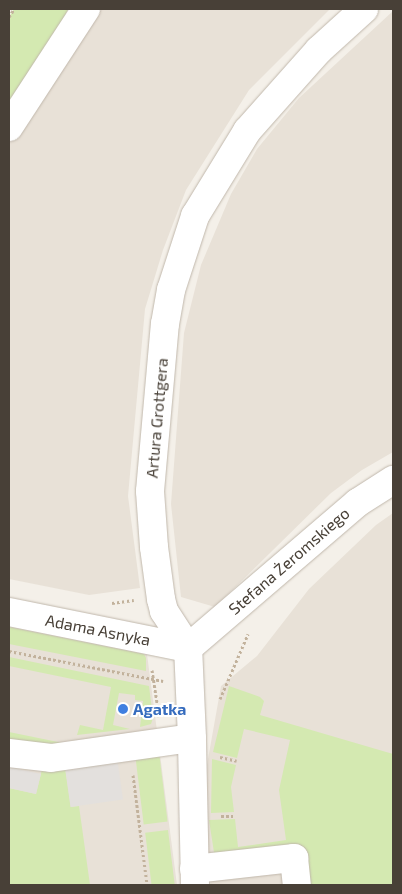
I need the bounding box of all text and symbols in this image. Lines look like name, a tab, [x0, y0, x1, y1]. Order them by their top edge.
street label: Artura Grottgera	[142, 357, 172, 479]
street label: Stefana Żeromskiego	[225, 503, 353, 619]
street label: Adama Asnyka	[44, 610, 152, 650]
place label: Agatka	[133, 699, 186, 719]
marker: Agatka	[117, 703, 129, 715]

